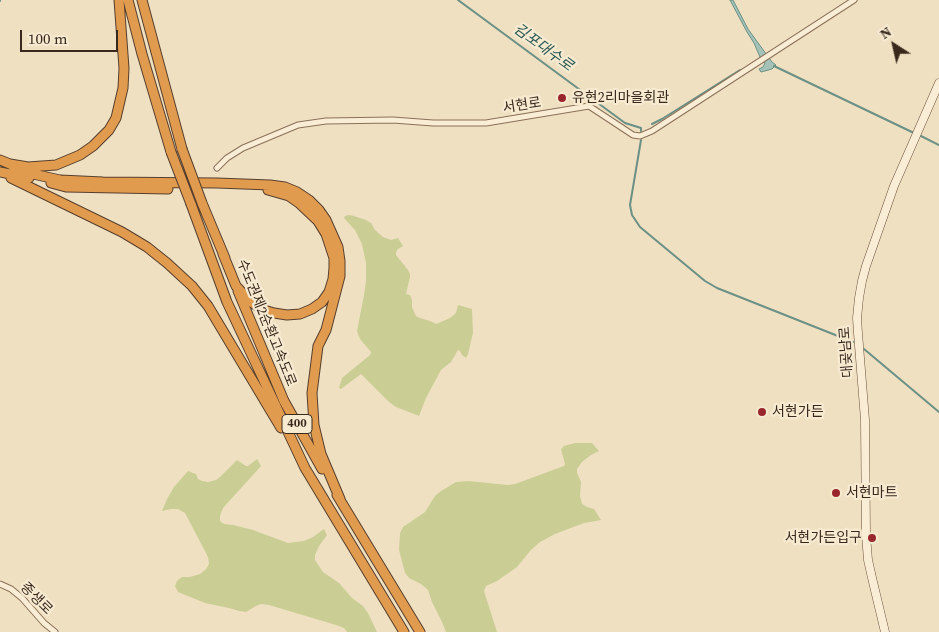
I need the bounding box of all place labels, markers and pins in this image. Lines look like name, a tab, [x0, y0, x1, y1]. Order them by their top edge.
place label: 유현2리마을회관	[572, 90, 669, 106]
marker: 유현2리마을회관	[556, 92, 568, 104]
place label: 서현가든	[772, 404, 824, 420]
marker: 서현가든	[756, 406, 768, 418]
place label: 서현마트	[846, 485, 898, 501]
marker: 서현마트	[830, 487, 842, 499]
place label: 서현가든입구	[785, 530, 862, 546]
marker: 서현가든입구	[866, 532, 878, 544]

